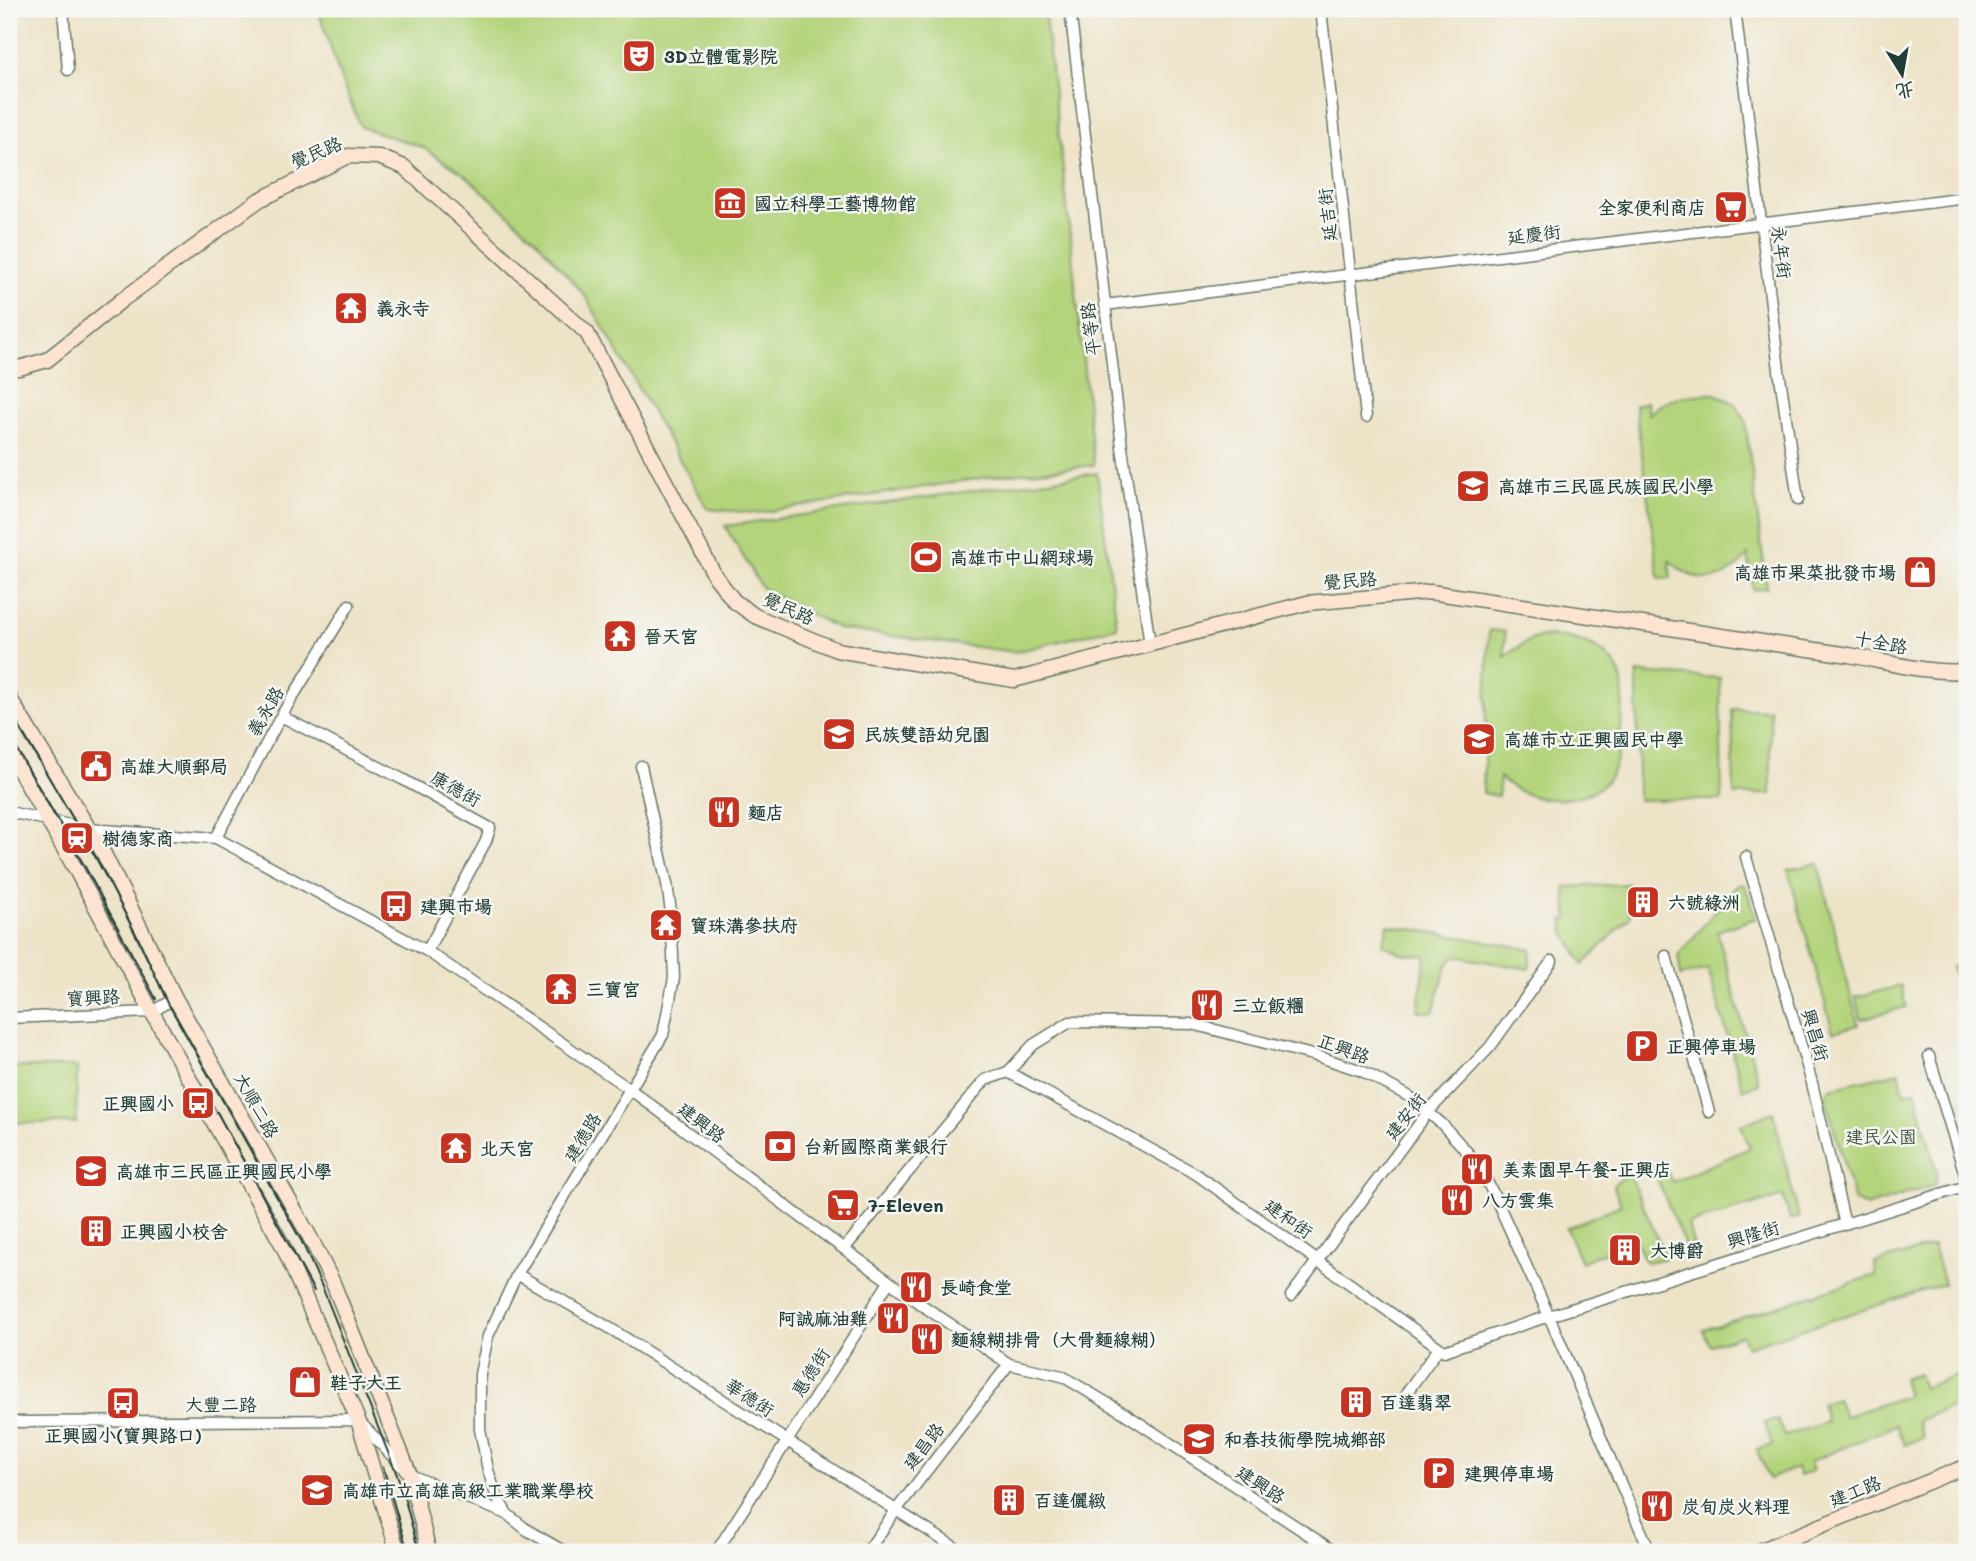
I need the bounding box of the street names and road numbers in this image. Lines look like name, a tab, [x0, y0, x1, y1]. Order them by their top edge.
street label: 覺民路	[286, 130, 346, 174]
street label: 延吉街	[1312, 187, 1342, 243]
street label: 延慶街	[1506, 219, 1562, 249]
street label: 永年街	[1767, 224, 1797, 280]
street label: 平等路	[1075, 301, 1105, 357]
street label: 覺民路	[1322, 566, 1378, 594]
street label: 覺民路	[759, 586, 819, 630]
street label: 十全路	[1852, 625, 1910, 659]
street label: 義永路	[241, 682, 289, 740]
street label: 康德街	[427, 764, 485, 812]
street label: 寶興路	[65, 984, 121, 1010]
street label: 興昌街	[1797, 1006, 1835, 1064]
street label: 正興路	[1315, 1027, 1373, 1069]
street label: 大順二路	[229, 1068, 285, 1142]
street label: 建安街	[1379, 1087, 1431, 1145]
street label: 建興路	[673, 1096, 731, 1148]
street label: 建德路	[558, 1108, 606, 1166]
street label: 建和街	[1260, 1193, 1318, 1243]
street label: 興隆街	[1724, 1215, 1782, 1253]
street label: 惠德街	[785, 1343, 835, 1401]
street label: 華德街	[721, 1372, 779, 1422]
street label: 大豐二路	[185, 1392, 257, 1416]
street label: 建昌路	[897, 1417, 949, 1475]
street label: 建興路	[1232, 1459, 1290, 1509]
street label: 建工路	[1825, 1470, 1885, 1512]

